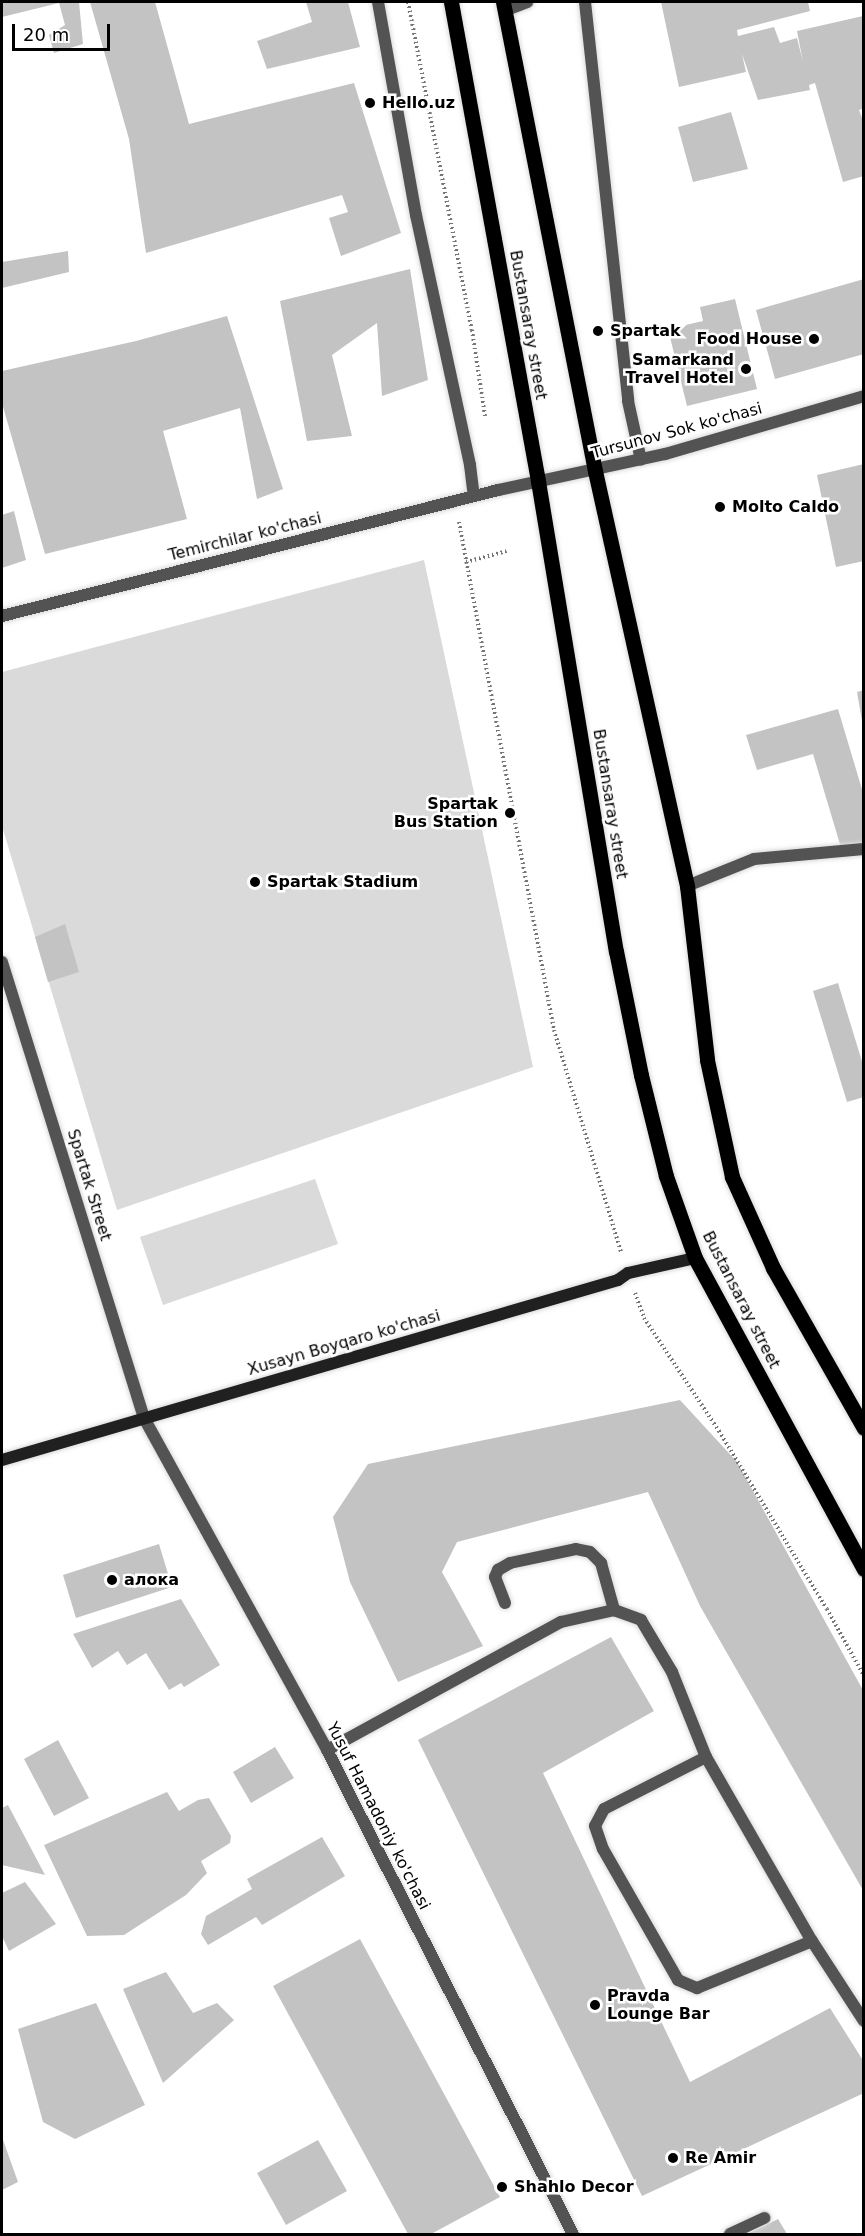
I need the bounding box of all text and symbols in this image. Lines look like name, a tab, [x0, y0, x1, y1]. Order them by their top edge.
scale bar	[15, 12, 112, 50]
text: 20 m	[23, 24, 69, 45]
place label: Hello.uz	[382, 93, 455, 113]
marker: Hello.uz	[363, 96, 377, 110]
street label: Bustansaray street	[505, 249, 551, 401]
place label: Spartak	[610, 321, 681, 341]
marker: Spartak	[591, 324, 605, 338]
place label: Food House	[697, 329, 802, 349]
marker: Food House	[807, 332, 821, 346]
place label: Samarkand Travel Hotel	[625, 350, 734, 388]
marker: Samarkand Travel Hotel	[739, 362, 753, 376]
street label: Tursunov Sok ko'chasi	[590, 399, 764, 463]
place label: Molto Caldo	[732, 497, 839, 517]
marker: Molto Caldo	[713, 500, 727, 514]
street label: Temirchilar ko'chasi	[167, 509, 323, 565]
street label: Bustansaray street	[589, 728, 631, 880]
place label: Spartak Bus Station	[394, 794, 498, 832]
marker: Spartak Bus Station	[503, 806, 517, 820]
place label: Spartak Stadium	[267, 872, 418, 892]
marker: Spartak Stadium	[248, 875, 262, 889]
street label: Spartak Street	[63, 1127, 115, 1243]
street label: Bustansaray street	[698, 1228, 784, 1372]
street label: Xusayn Boyqaro ko'chasi	[245, 1306, 443, 1380]
place label: алока	[124, 1570, 179, 1590]
marker: алока	[105, 1573, 119, 1587]
street label: Yusuf Hamadoniy ko'chasi	[322, 1719, 434, 1913]
place label: Pravda Lounge Bar	[607, 1986, 710, 2024]
marker: Pravda Lounge Bar	[588, 1998, 602, 2012]
place label: Re Amir	[685, 2148, 756, 2168]
marker: Re Amir	[666, 2151, 680, 2165]
place label: Shahlo Decor	[514, 2177, 634, 2197]
marker: Shahlo Decor	[495, 2180, 509, 2194]

